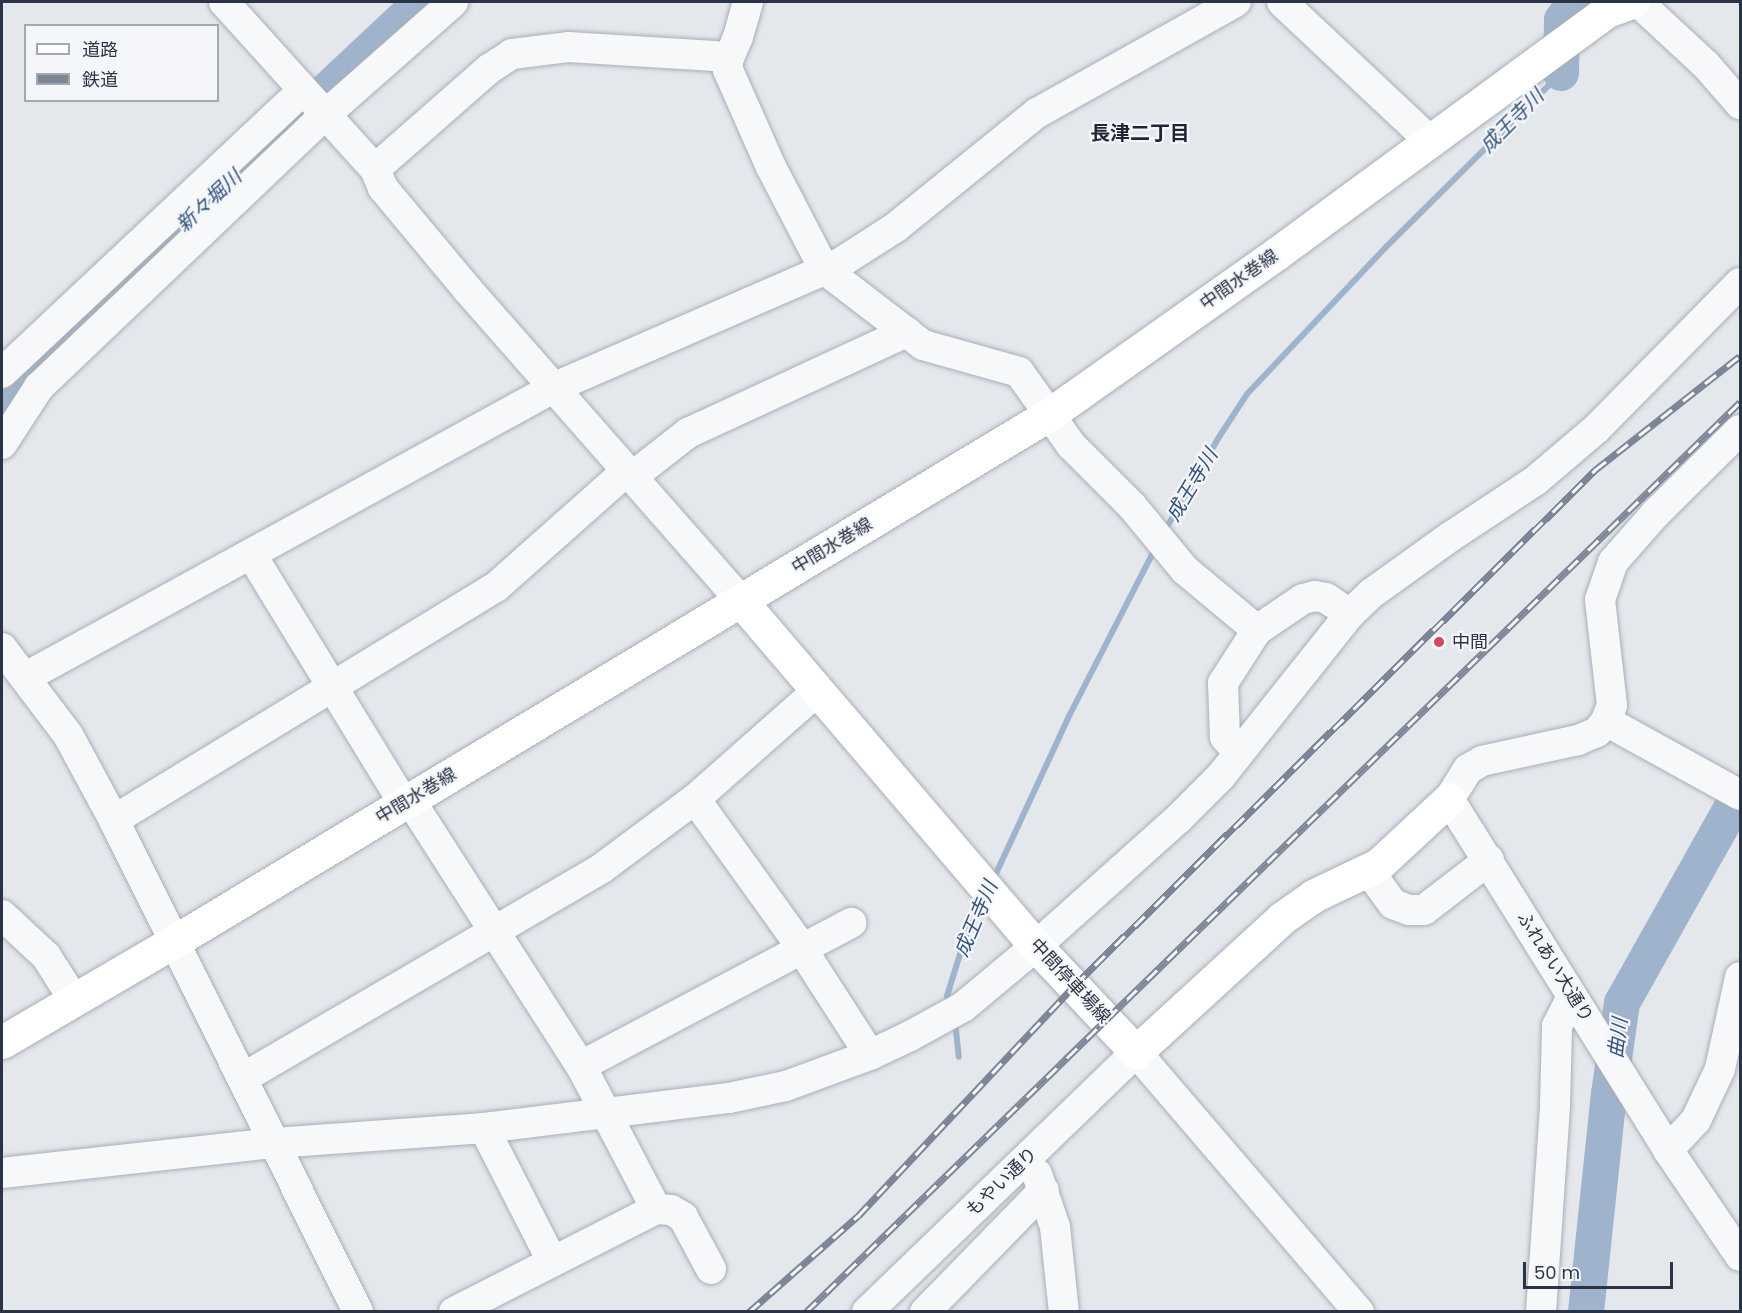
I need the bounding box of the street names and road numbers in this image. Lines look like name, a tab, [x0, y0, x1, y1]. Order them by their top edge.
street label: 中間水巻線	[1196, 245, 1282, 315]
street label: 中間水巻線	[788, 514, 876, 578]
street label: 中間水巻線	[372, 764, 460, 828]
street label: ふれあい大通り	[1512, 908, 1598, 1026]
street label: 中間停車場線	[1025, 934, 1115, 1028]
street label: もやい通り	[962, 1143, 1042, 1221]

